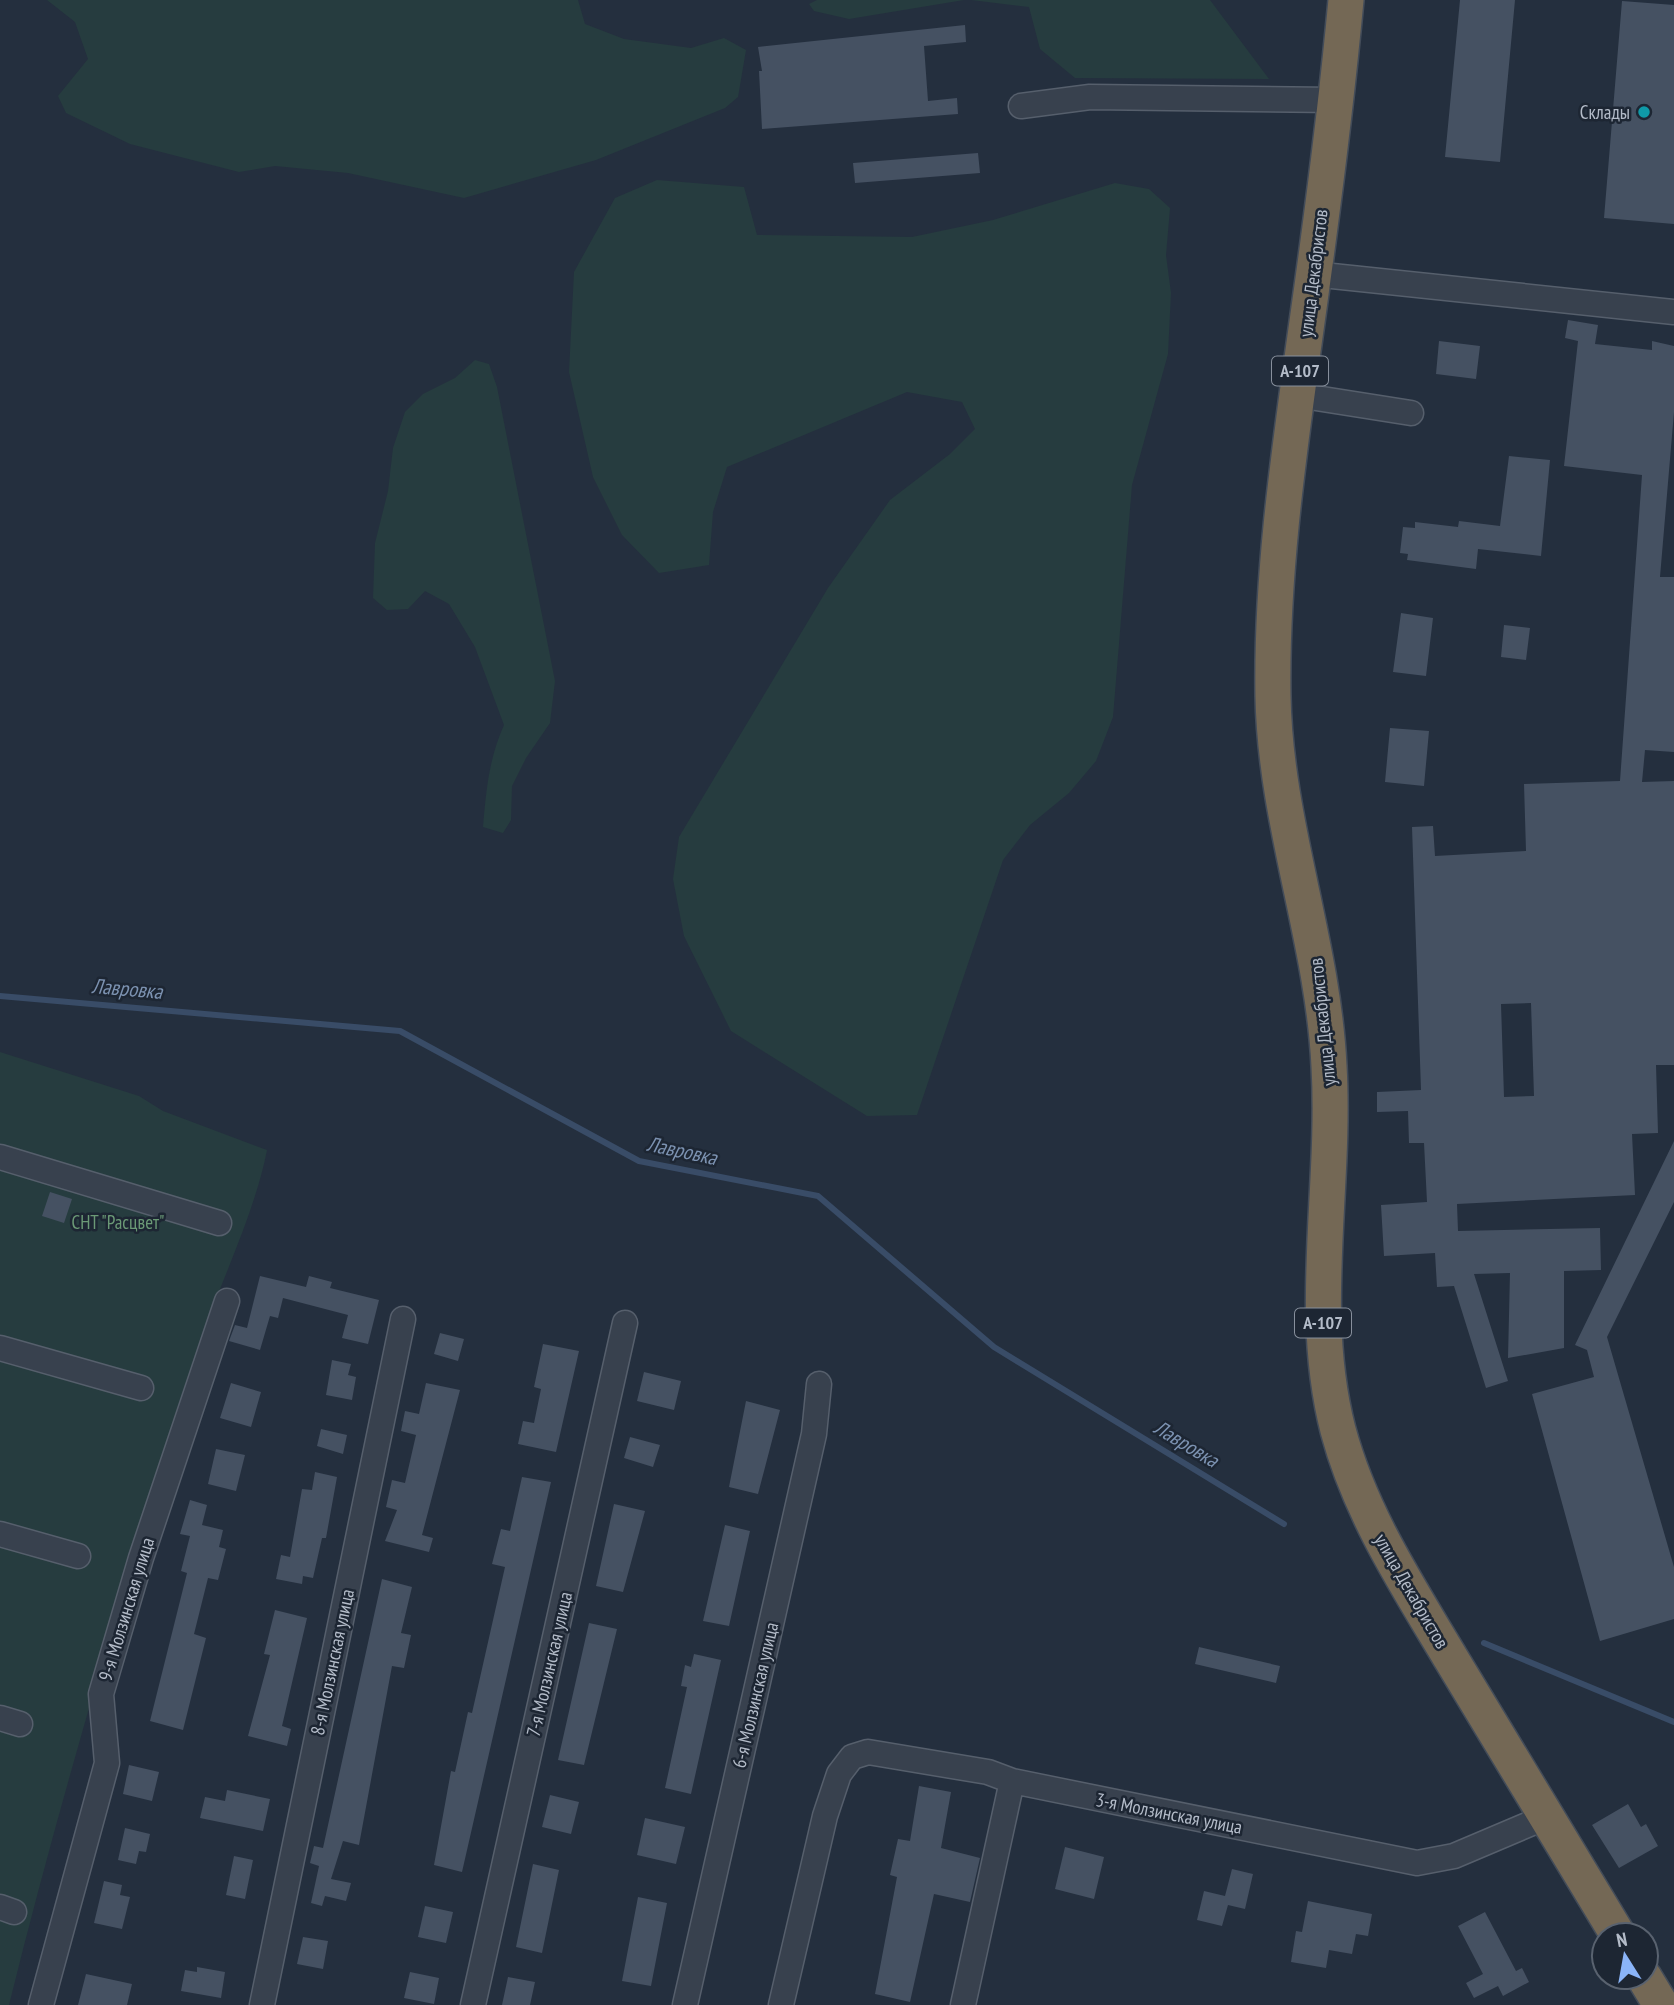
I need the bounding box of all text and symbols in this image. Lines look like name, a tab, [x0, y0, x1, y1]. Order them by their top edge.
place label: Склады	[1580, 100, 1630, 124]
marker: Склады	[1636, 104, 1652, 120]
street label: улица Декабристов	[1293, 208, 1333, 338]
road number: А-107	[1272, 356, 1328, 386]
street label: улица Декабристов	[1303, 957, 1341, 1087]
water label: Лавровка	[90, 972, 165, 1005]
water label: Лавровка	[644, 1130, 721, 1171]
park label: СНТ "Расцвет"	[71, 1210, 165, 1234]
road number: А-107	[1295, 1308, 1351, 1338]
water label: Лавровка	[1148, 1413, 1225, 1474]
street label: улица Декабристов	[1369, 1529, 1455, 1653]
street label: 9-я Молзинская улица	[93, 1534, 159, 1684]
street label: 8-я Молзинская улица	[305, 1587, 359, 1737]
street label: 7-я Молзинская улица	[521, 1589, 577, 1739]
street label: 6-я Молзинская улица	[727, 1620, 783, 1770]
street label: 3-я Молзинская улица	[1094, 1787, 1244, 1839]
north arrow	[1590, 1921, 1660, 1991]
text: N	[1614, 1927, 1629, 1952]

